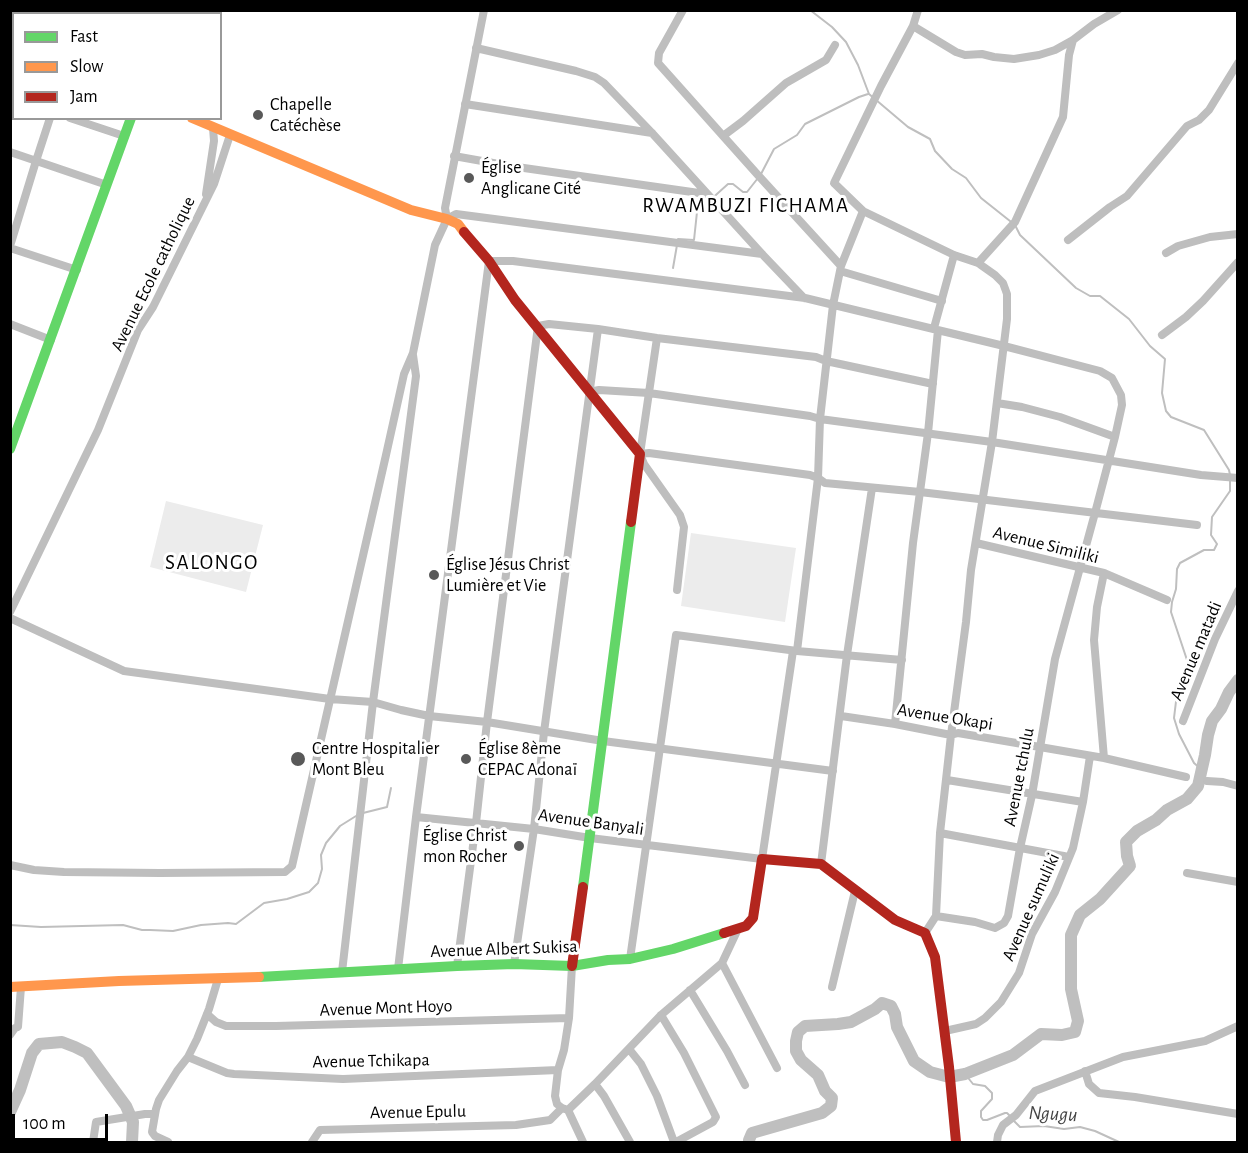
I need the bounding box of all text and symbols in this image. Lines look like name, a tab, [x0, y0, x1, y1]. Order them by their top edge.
legend	[12, 12, 222, 120]
text: Fast	[70, 28, 98, 46]
text: Slow	[70, 58, 103, 76]
text: Jam	[70, 88, 98, 106]
place label: Chapelle Catéchèse	[270, 94, 341, 136]
marker: Chapelle Catéchèse	[251, 108, 265, 122]
place label: Église Anglicane Cité	[481, 157, 581, 200]
marker: Église Anglicane Cité	[462, 171, 476, 185]
street label: Avenue Ecole catholique	[106, 193, 200, 355]
district label: RWAMBUZI FICHAMA	[642, 193, 850, 219]
street label: Avenue Similiki	[991, 521, 1101, 569]
district label: SALONGO	[165, 550, 259, 576]
place label: Église Jésus Christ Lumière et Vie	[446, 554, 570, 596]
marker: Église Jésus Christ Lumière et Vie	[427, 568, 441, 582]
street label: Avenue matadi	[1165, 598, 1227, 704]
street label: Avenue Okapi	[896, 699, 994, 735]
street label: Avenue tchulu	[999, 726, 1039, 828]
place label: Centre Hospitalier Mont Bleu	[312, 738, 439, 780]
place label: Église 8ème CEPAC Adonaï	[478, 738, 577, 780]
marker: Centre Hospitalier Mont Bleu	[289, 750, 307, 768]
marker: Église 8ème CEPAC Adonaï	[459, 752, 473, 766]
street label: Avenue Banyali	[537, 804, 645, 840]
place label: Église Christ mon Rocher	[422, 825, 507, 868]
marker: Église Christ mon Rocher	[512, 839, 526, 853]
street label: Avenue sumuliki	[998, 850, 1064, 964]
street label: Avenue Albert Sukisa	[430, 936, 578, 962]
street label: Avenue Mont Hoyo	[319, 995, 453, 1021]
street label: Avenue Tchikapa	[312, 1049, 430, 1073]
street label: Avenue Epulu	[370, 1100, 466, 1124]
water label: Ngugu	[1028, 1101, 1078, 1127]
scale bar	[15, 1102, 111, 1140]
text: 100 m	[23, 1115, 66, 1133]

